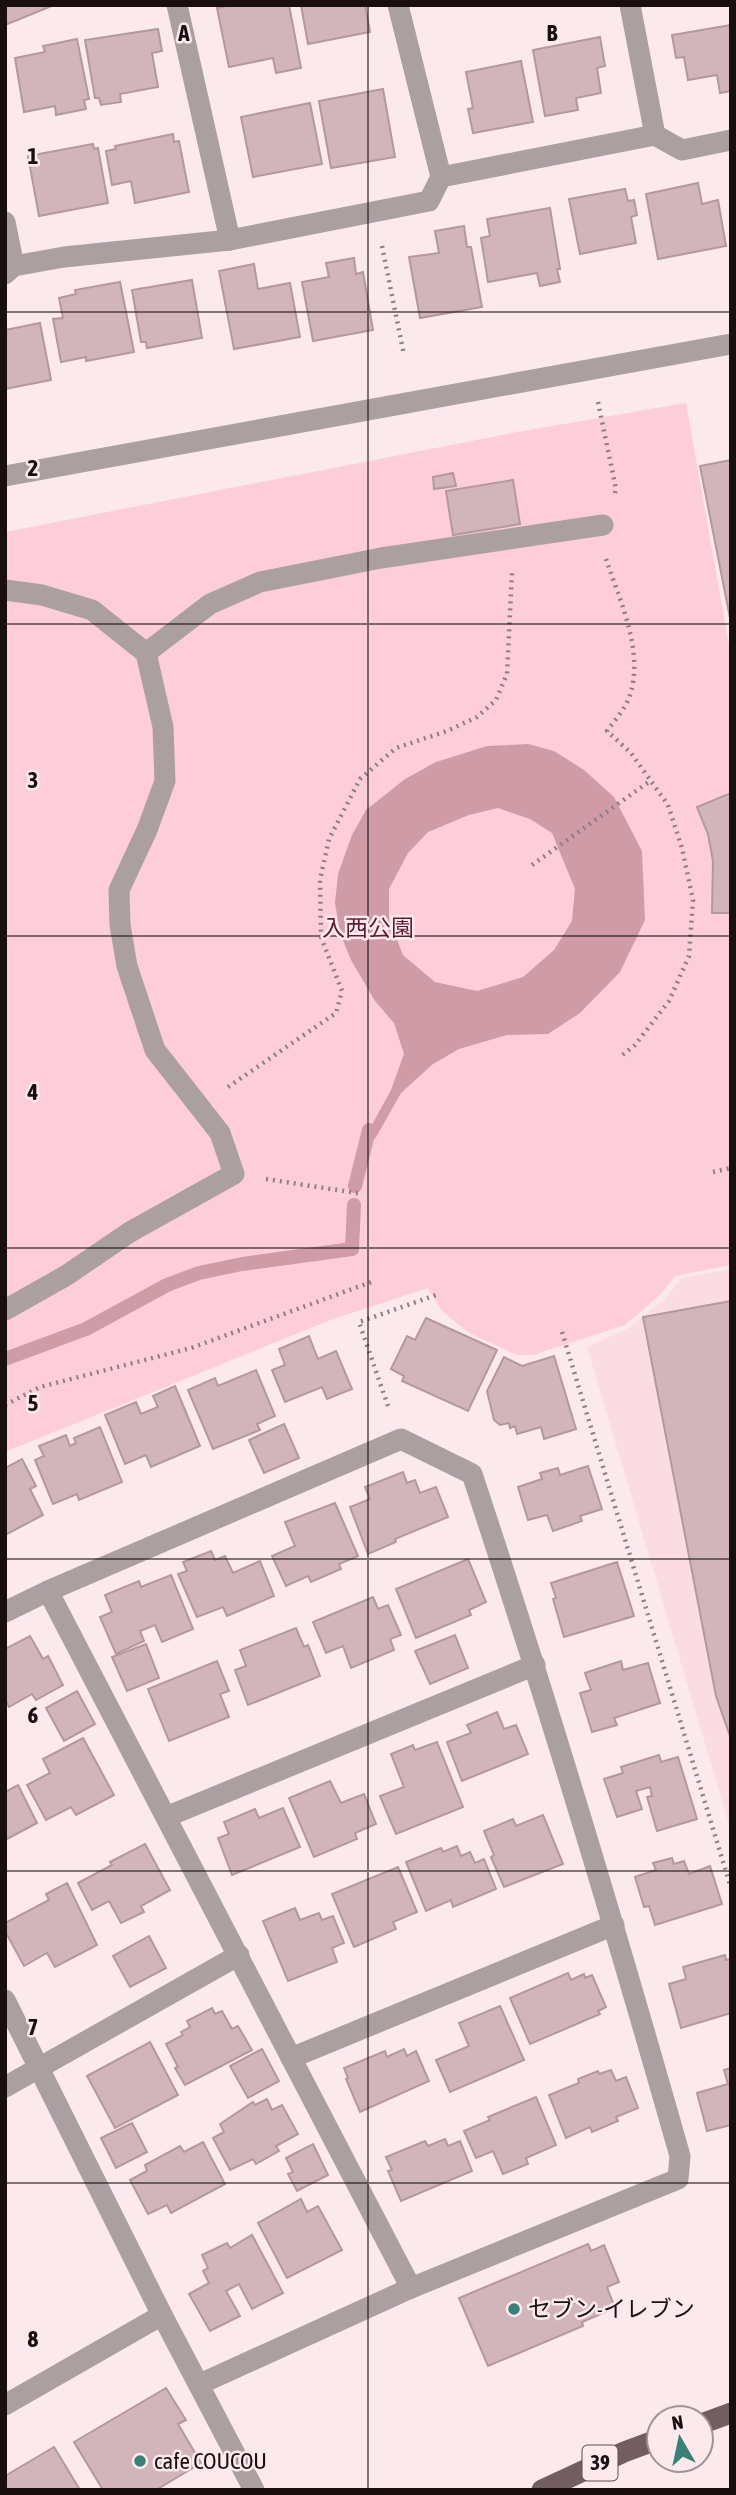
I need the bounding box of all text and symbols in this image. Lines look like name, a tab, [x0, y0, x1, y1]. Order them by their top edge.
text: A	[177, 20, 190, 46]
text: B	[547, 20, 558, 46]
text: 1	[28, 143, 39, 169]
text: 2	[28, 455, 38, 481]
text: 3	[28, 767, 38, 793]
park label: 入西公園	[322, 915, 414, 941]
text: 4	[27, 1079, 39, 1105]
text: 5	[28, 1390, 39, 1416]
text: 6	[28, 1702, 39, 1728]
text: 7	[28, 2014, 38, 2040]
place label: セブン-イレブン	[528, 2296, 695, 2322]
marker: セブン-イレブン	[506, 2301, 522, 2317]
text: 8	[28, 2326, 39, 2352]
north arrow	[645, 2404, 715, 2474]
text: N	[670, 2410, 685, 2434]
road number: 39	[582, 2446, 618, 2480]
place label: cafe COUCOU	[154, 2448, 267, 2474]
marker: cafe COUCOU	[132, 2453, 148, 2469]

